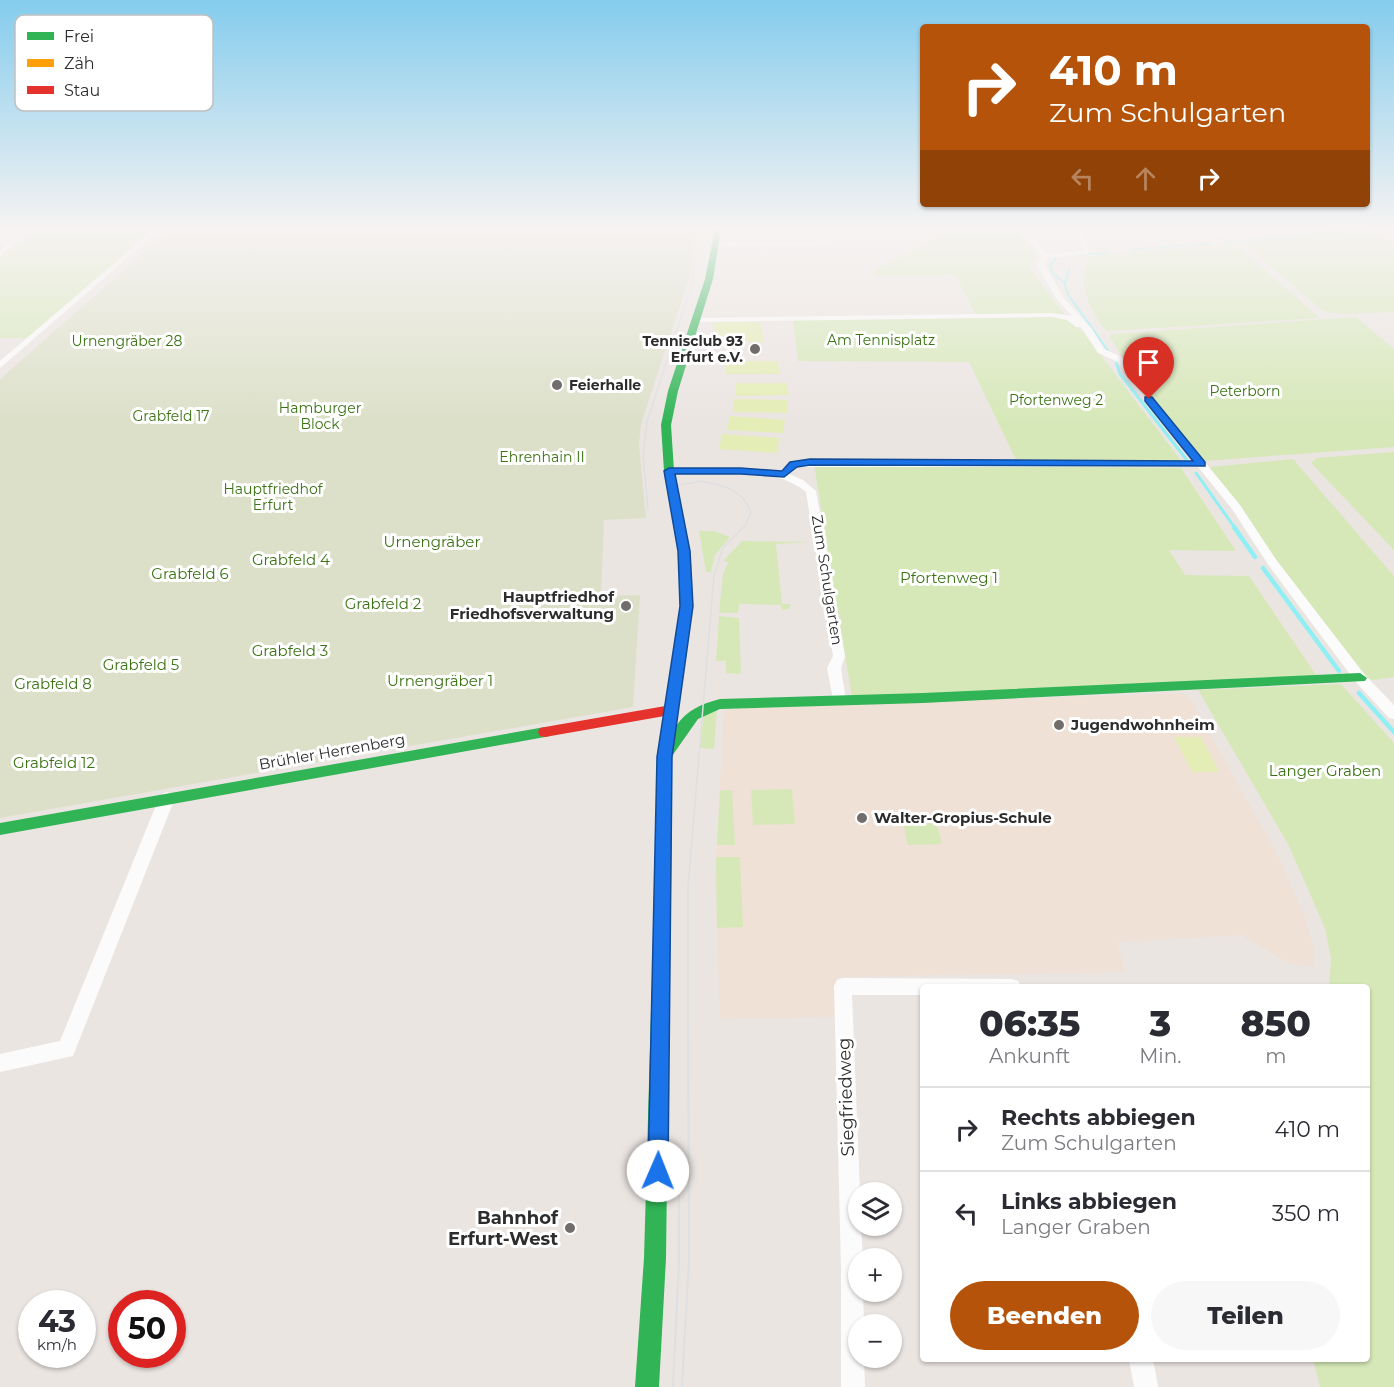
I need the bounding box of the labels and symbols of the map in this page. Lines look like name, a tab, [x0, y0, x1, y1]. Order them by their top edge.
legend	[15, 15, 213, 111]
text: Frei	[64, 27, 94, 46]
text: Zäh	[64, 54, 95, 73]
text: Stau	[64, 81, 100, 100]
park label: Am Tennisplatz	[827, 331, 935, 349]
park label: Urnengräber 28	[72, 332, 183, 350]
place label: Tennisclub 93 Erfurt e.V.	[643, 332, 743, 366]
pin	[1123, 337, 1174, 399]
marker: Tennisclub 93 Erfurt e.V.	[748, 342, 762, 356]
place label: Feierhalle	[569, 376, 641, 394]
marker: Feierhalle	[550, 378, 564, 392]
park label: Peterborn	[1210, 382, 1280, 400]
park label: Pfortenweg 2	[1009, 391, 1103, 409]
park label: Hamburger Block	[279, 399, 362, 433]
park label: Grabfeld 17	[133, 407, 209, 425]
park label: Ehrenhain II	[499, 448, 585, 466]
park label: Hauptfriedhof Erfurt	[223, 480, 324, 514]
street label: Zum Schulgarten	[808, 513, 847, 646]
park label: Urnengräber	[384, 532, 480, 551]
park label: Grabfeld 4	[252, 550, 330, 569]
park label: Grabfeld 6	[151, 564, 229, 583]
park label: Pfortenweg 1	[900, 568, 998, 587]
place label: Hauptfriedhof Friedhofsverwaltung	[450, 587, 615, 623]
park label: Grabfeld 2	[345, 594, 421, 613]
marker: Hauptfriedhof Friedhofsverwaltung	[619, 599, 633, 613]
park label: Grabfeld 3	[252, 641, 328, 660]
park label: Grabfeld 5	[103, 655, 179, 674]
park label: Urnengräber 1	[387, 671, 493, 690]
park label: Grabfeld 8	[14, 674, 92, 693]
place label: Jugendwohnheim	[1070, 715, 1215, 734]
marker: Jugendwohnheim	[1052, 718, 1066, 732]
street label: Brühler Herrenberg	[257, 729, 406, 774]
park label: Grabfeld 12	[13, 753, 95, 772]
park label: Langer Graben	[1269, 761, 1381, 780]
place label: Walter-Gropius-Schule	[874, 808, 1052, 827]
marker: Walter-Gropius-Schule	[855, 811, 869, 825]
street label: Siegfriedweg	[833, 1037, 859, 1157]
position arrow	[626, 1139, 690, 1203]
place label: Bahnhof Erfurt-West	[448, 1207, 559, 1250]
marker: Bahnhof Erfurt-West	[563, 1221, 577, 1235]
speed limit sign: 50	[108, 1290, 186, 1368]

